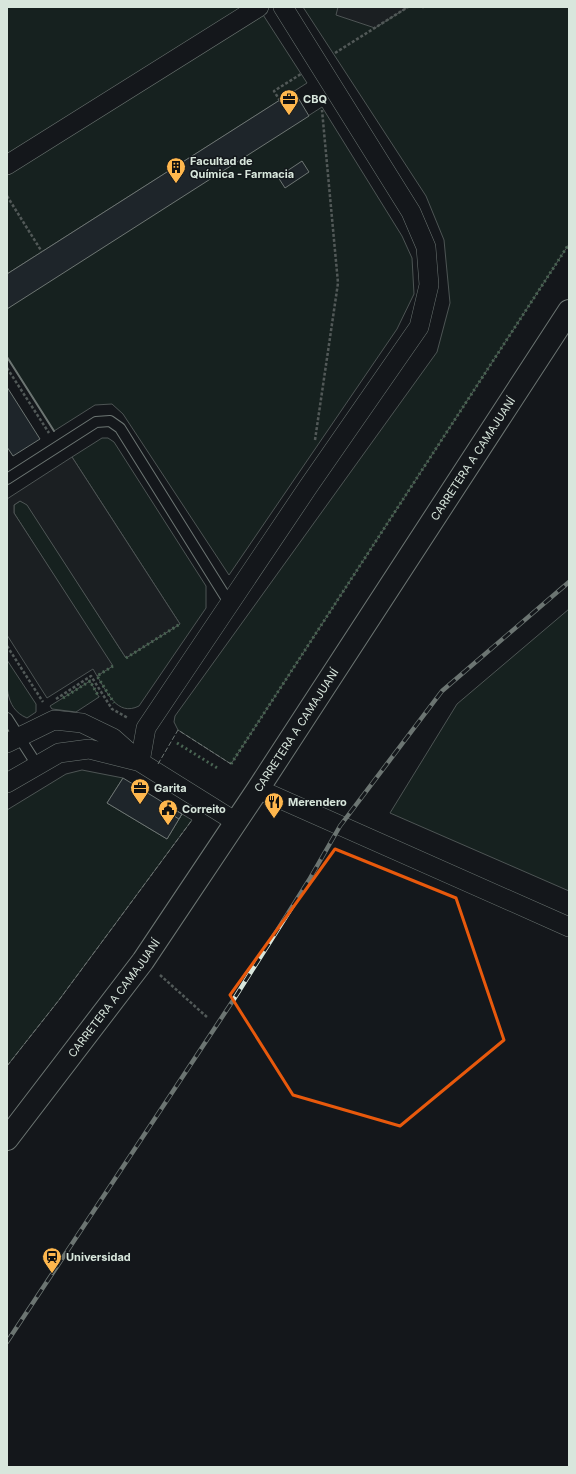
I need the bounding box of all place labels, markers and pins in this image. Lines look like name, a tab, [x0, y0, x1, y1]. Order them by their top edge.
office icon: CBQ	[278, 88, 300, 116]
place label: CBQ	[303, 92, 327, 106]
place label: Facultad de Química - Farmacia	[190, 154, 294, 181]
building icon: Facultad de Química - Farmacia	[165, 156, 187, 184]
office icon: Garita	[129, 777, 151, 805]
place label: Garita	[154, 781, 187, 795]
restaurant icon: Merendero	[263, 791, 285, 819]
place label: Merendero	[288, 795, 347, 809]
public building icon: Correito	[157, 798, 179, 826]
place label: Correito	[182, 802, 226, 816]
station icon: Universidad	[41, 1246, 63, 1274]
place label: Universidad	[66, 1250, 131, 1264]

